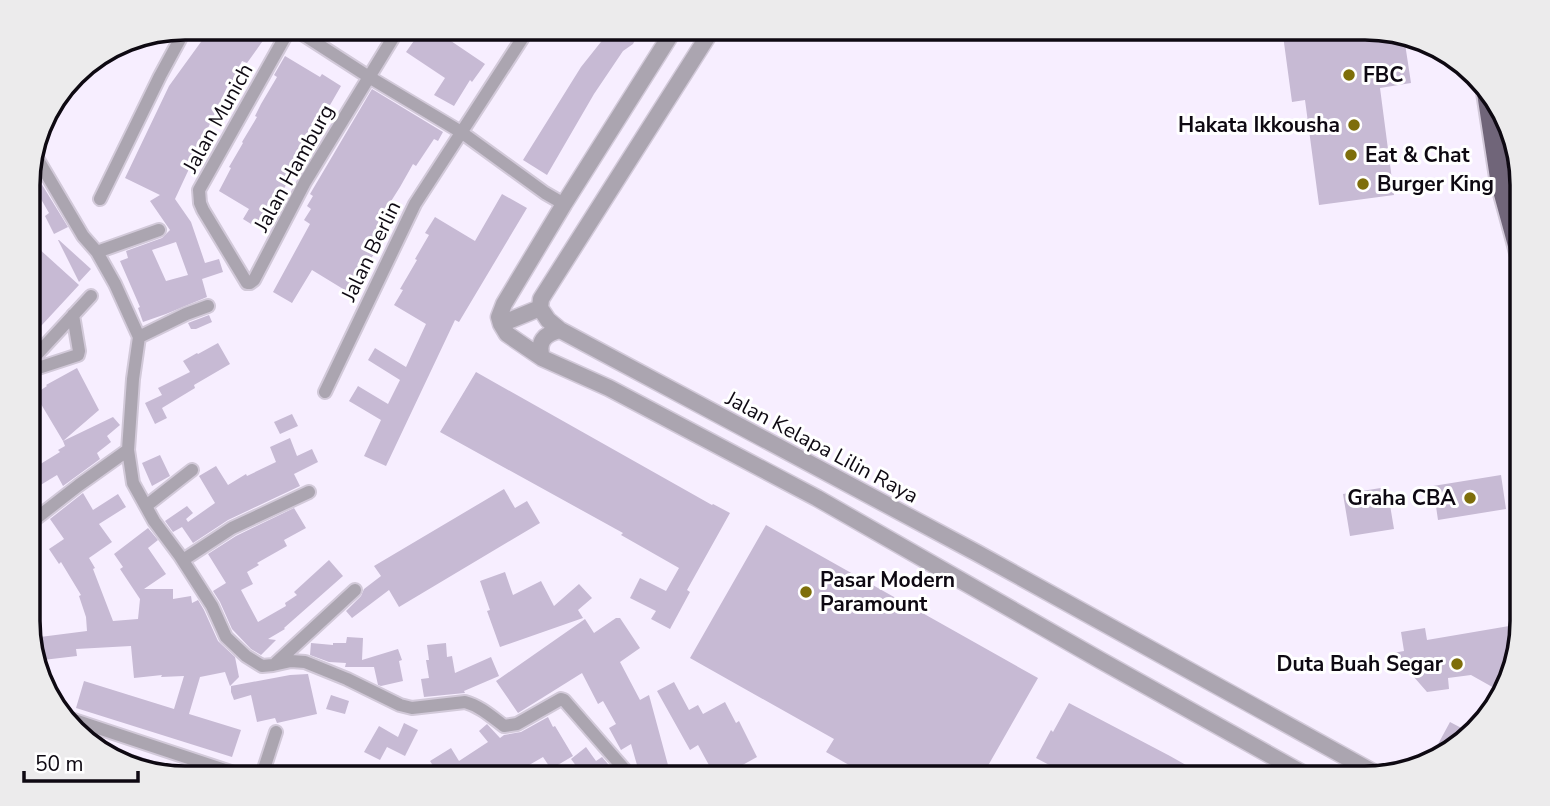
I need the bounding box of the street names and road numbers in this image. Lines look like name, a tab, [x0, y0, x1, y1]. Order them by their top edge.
street label: Jalan Munich	[176, 58, 260, 178]
street label: Jalan Hamburg	[247, 99, 341, 238]
street label: Jalan Berlin	[334, 196, 407, 307]
street label: Jalan Kelapa Lilin Raya	[720, 384, 923, 510]

